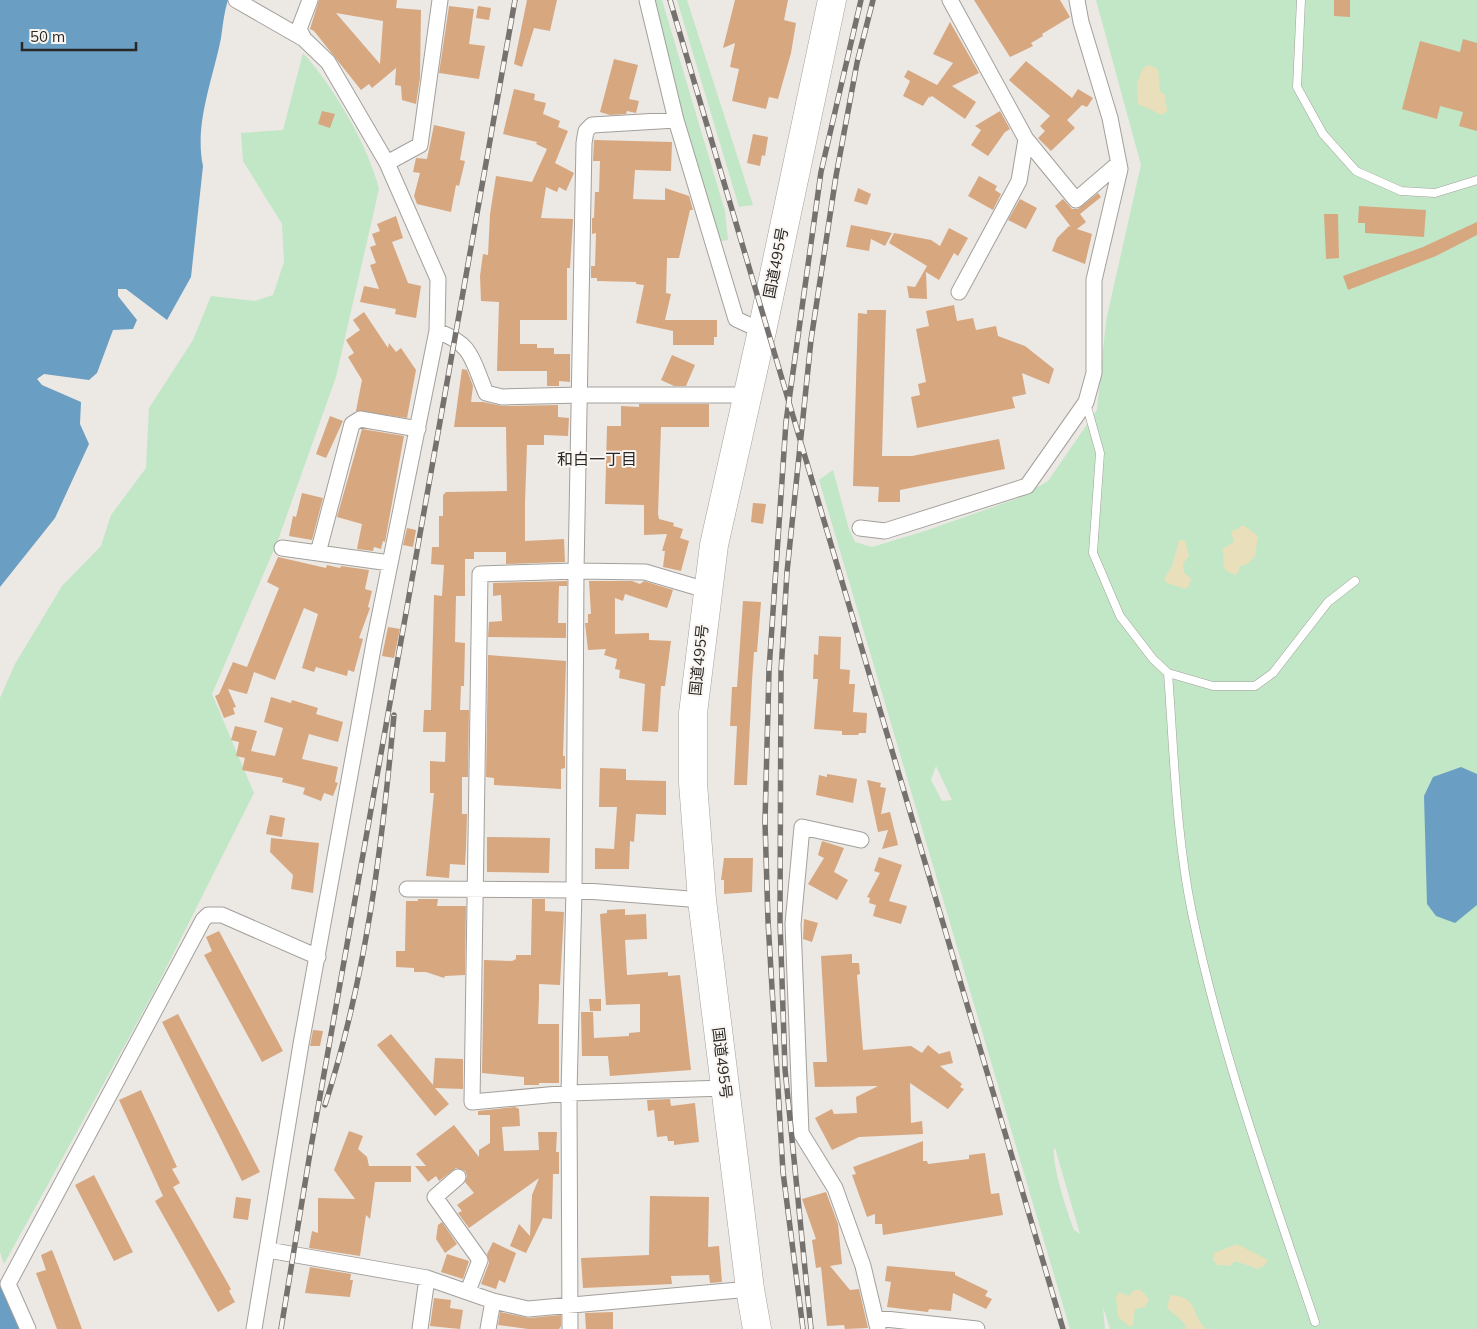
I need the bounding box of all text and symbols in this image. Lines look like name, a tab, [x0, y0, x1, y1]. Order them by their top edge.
scale bar	[22, 20, 136, 52]
text: 50 m	[30, 27, 65, 46]
street label: 国道495号	[759, 226, 792, 300]
district label: 和白一丁目	[557, 449, 637, 469]
street label: 国道495号	[685, 623, 712, 697]
street label: 国道495号	[709, 1026, 736, 1100]

